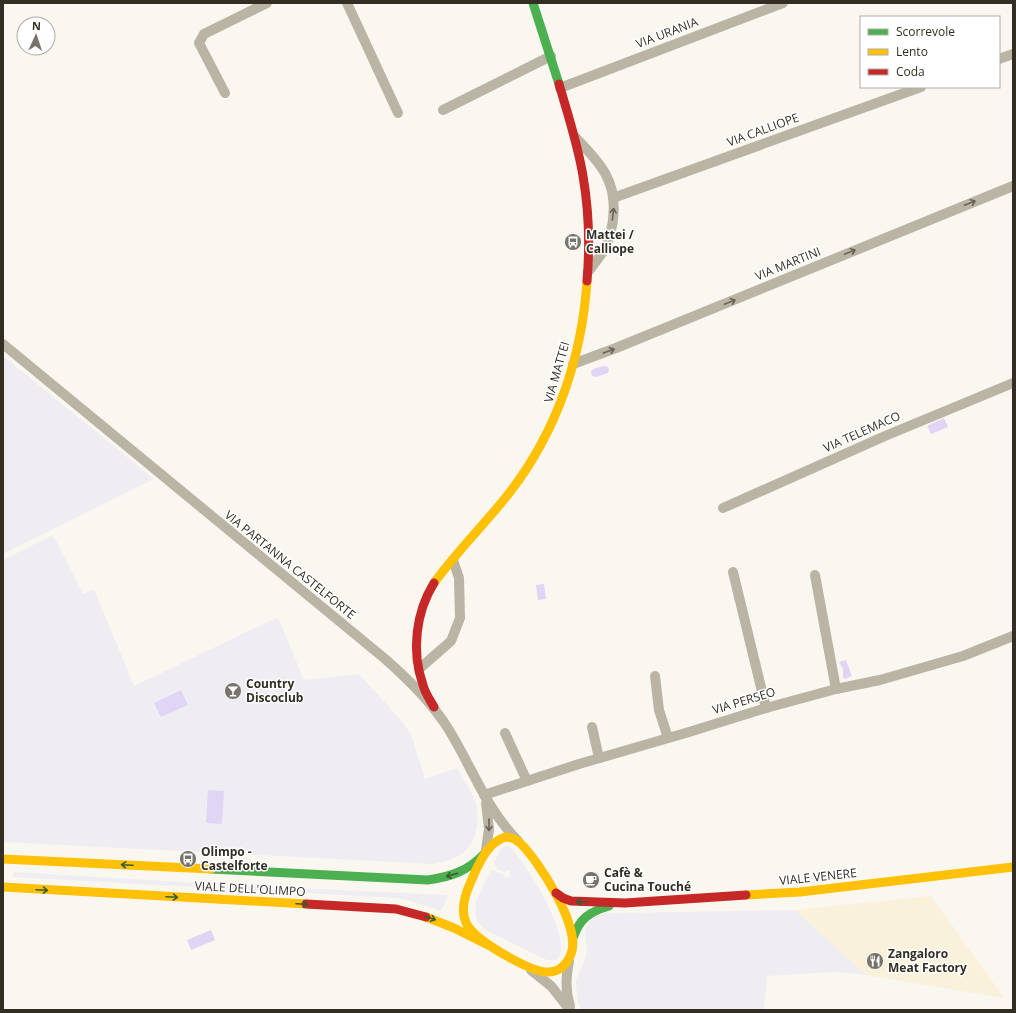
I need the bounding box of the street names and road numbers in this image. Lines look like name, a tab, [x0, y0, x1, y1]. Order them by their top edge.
street label: VIA URANIA	[633, 13, 701, 52]
street label: VIA CALLIOPE	[724, 109, 801, 150]
street label: VIA MARTINI	[752, 243, 823, 284]
street label: VIA MATTEI	[540, 339, 573, 404]
street label: VIA TELEMACO	[821, 407, 903, 456]
street label: VIA PARTANNA CASTELFORTE	[221, 506, 359, 623]
street label: VIA PERSEO	[710, 683, 777, 718]
street label: VIALE VENERE	[778, 864, 857, 889]
street label: VIALE DELL'OLIMPO	[194, 877, 306, 900]

